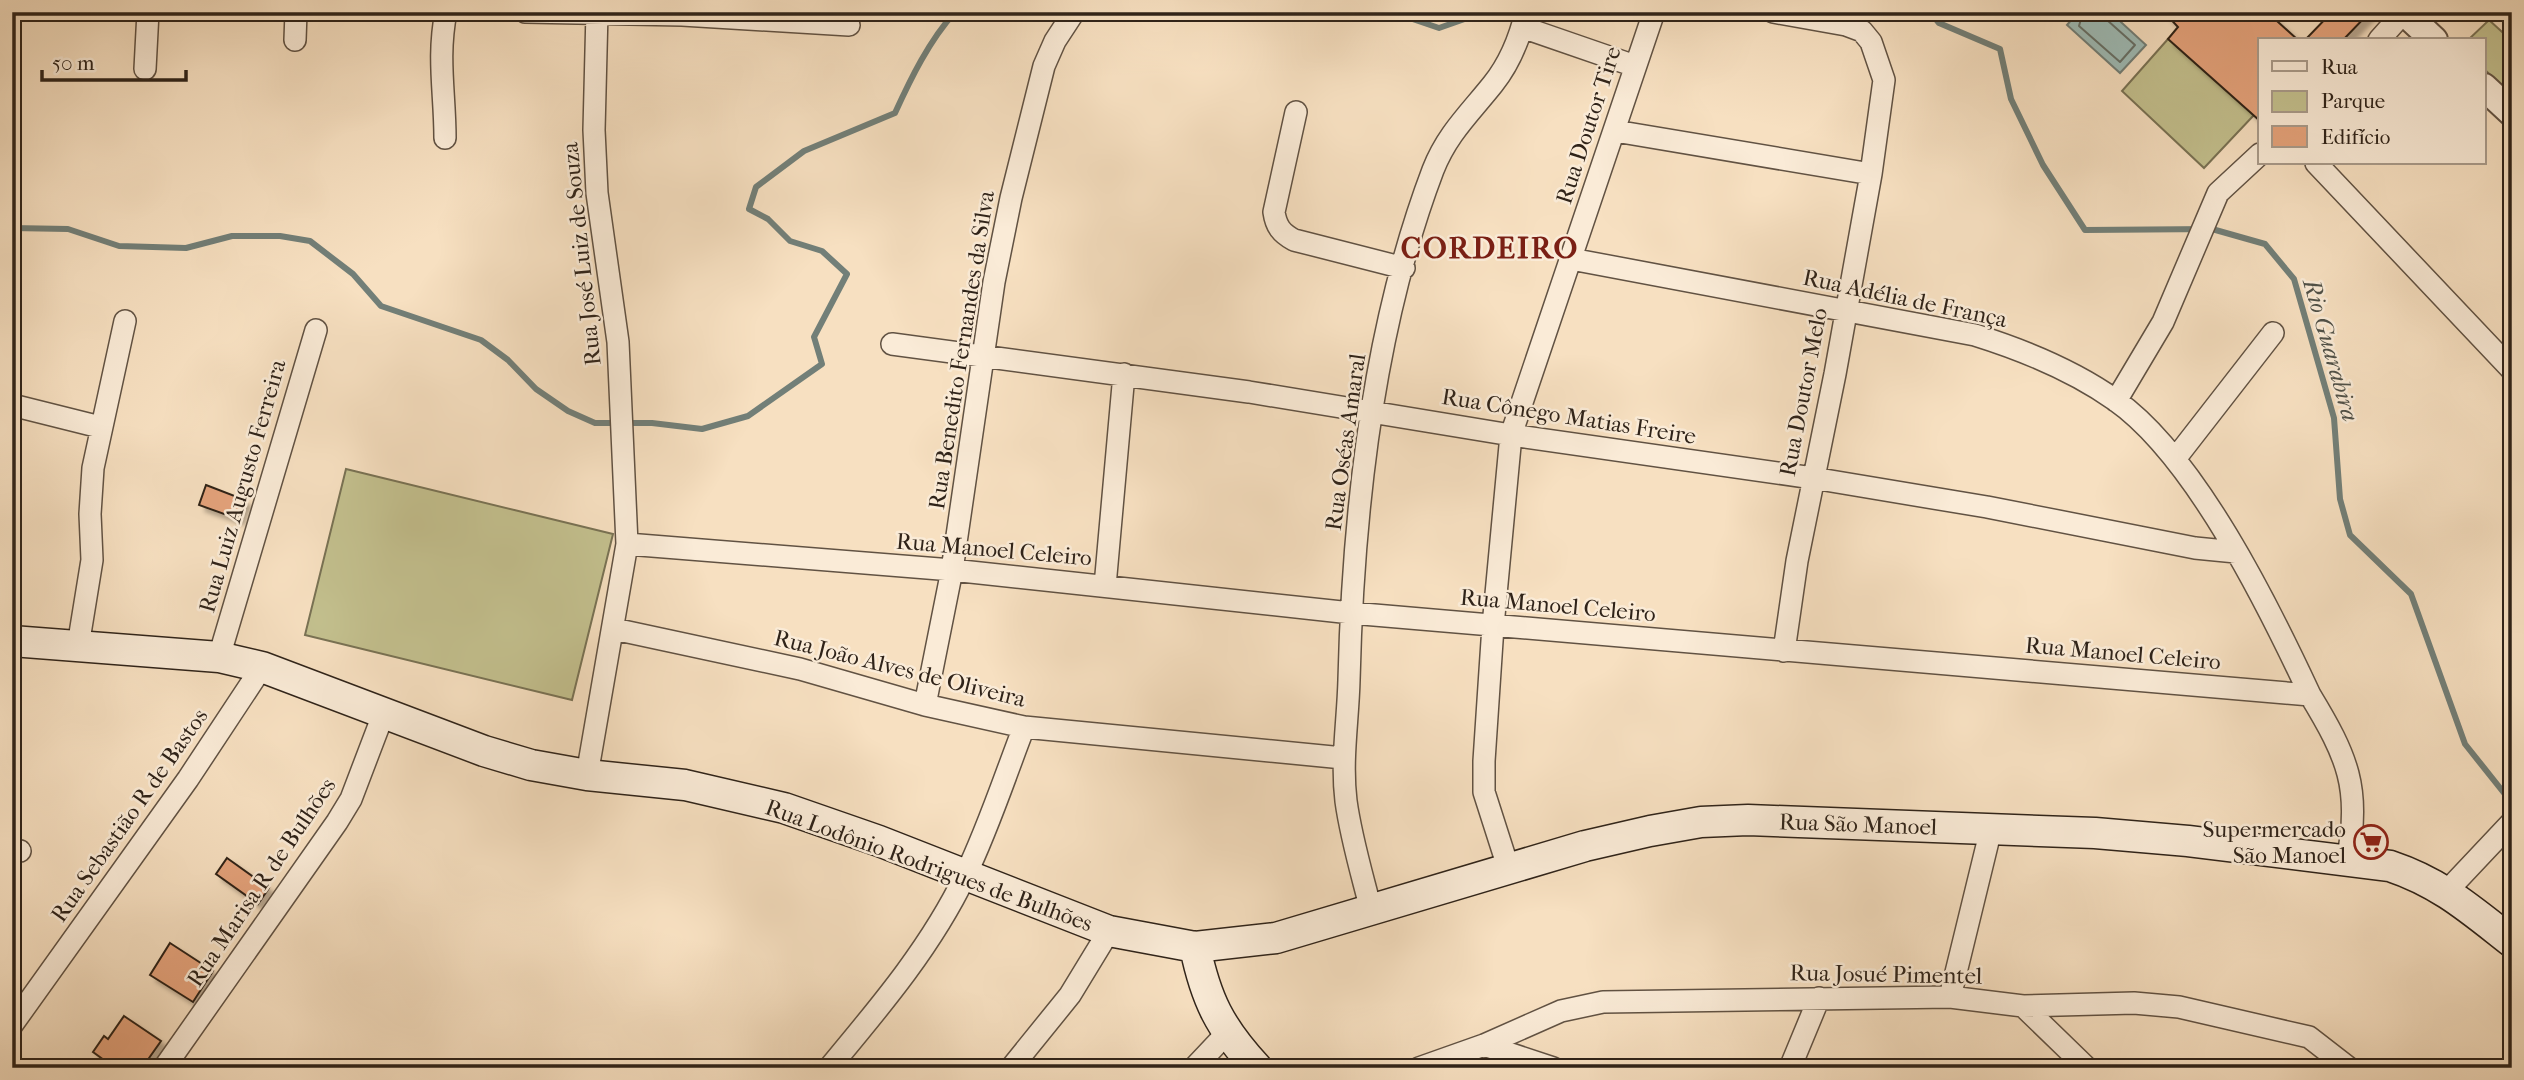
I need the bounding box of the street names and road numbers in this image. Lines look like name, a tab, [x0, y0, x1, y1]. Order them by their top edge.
street label: Rua Doutor Tire	[1550, 43, 1627, 207]
street label: Rua José Luiz de Souza	[556, 141, 607, 367]
street label: Rua Benedito Fernandes da Silva	[923, 188, 1000, 511]
street label: Rua Adélia de França	[1800, 264, 2010, 333]
street label: Rua Doutor Melo	[1774, 305, 1833, 479]
street label: Rua Oséas Amaral	[1320, 351, 1371, 532]
street label: Rua Luiz Augusto Ferreira	[193, 356, 292, 616]
street label: Rua Cônego Matias Freire	[1440, 383, 1698, 450]
street label: Rua Manoel Celeiro	[895, 527, 1093, 572]
street label: Rua Manoel Celeiro	[1459, 583, 1657, 628]
street label: Rua João Alves de Oliveira	[771, 624, 1029, 713]
street label: Rua Manoel Celeiro	[2024, 631, 2222, 676]
street label: Rua Sebastião R de Bastos	[45, 703, 213, 927]
street label: Rua Marisa R de Bulhões	[181, 773, 341, 992]
street label: Rua Lodônio Rodrigues de Bulhões	[762, 794, 1096, 937]
street label: Rua São Manoel	[1778, 808, 1938, 841]
street label: Rua Josué Pimentel	[1789, 959, 1983, 990]

